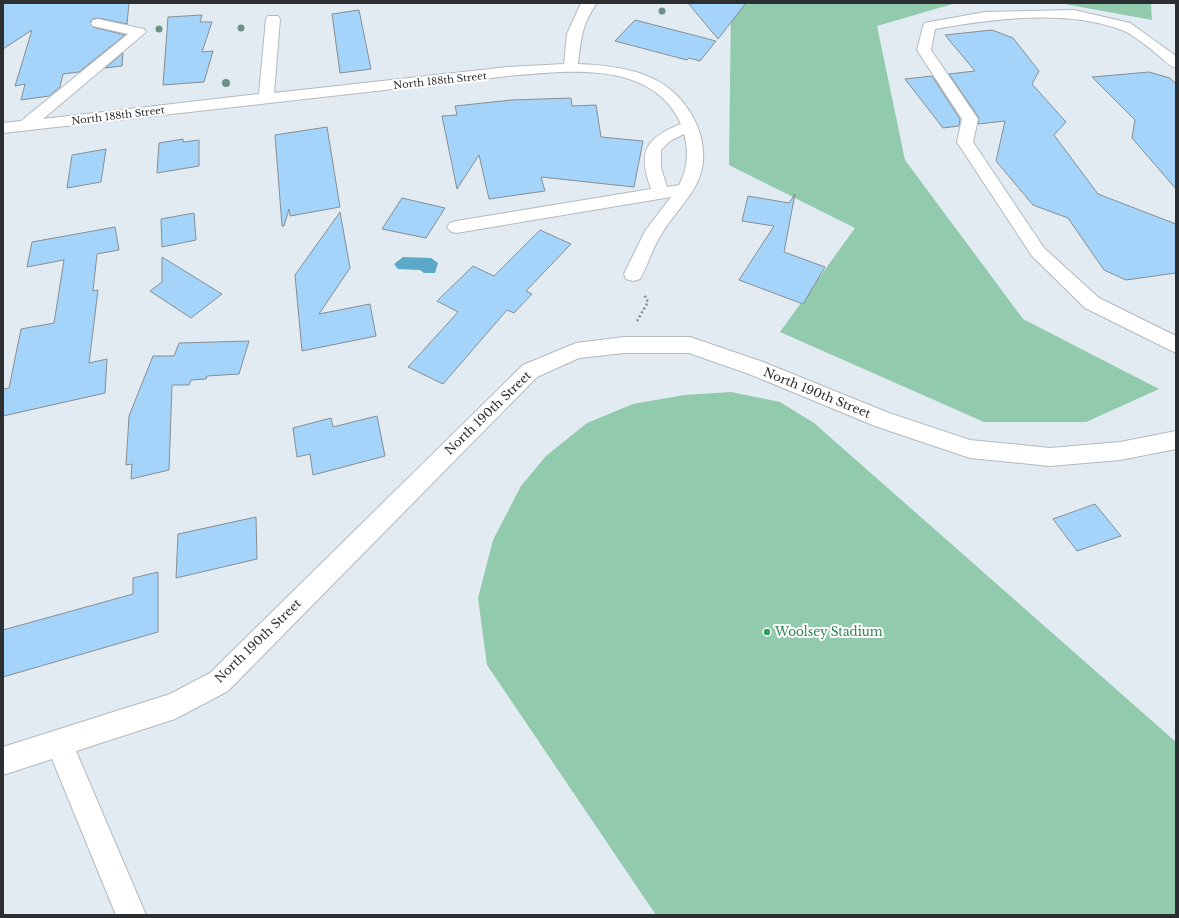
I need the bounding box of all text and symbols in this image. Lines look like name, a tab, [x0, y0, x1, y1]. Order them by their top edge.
street label: North 188th Street	[393, 69, 488, 92]
street label: North 188th Street	[71, 103, 166, 128]
street label: North 190th Street	[761, 364, 873, 421]
street label: North 190th Street	[441, 367, 534, 458]
street label: North 190th Street	[211, 595, 304, 686]
place label: Woolsey Stadium	[774, 624, 883, 639]
marker: Woolsey Stadium	[762, 627, 772, 637]

